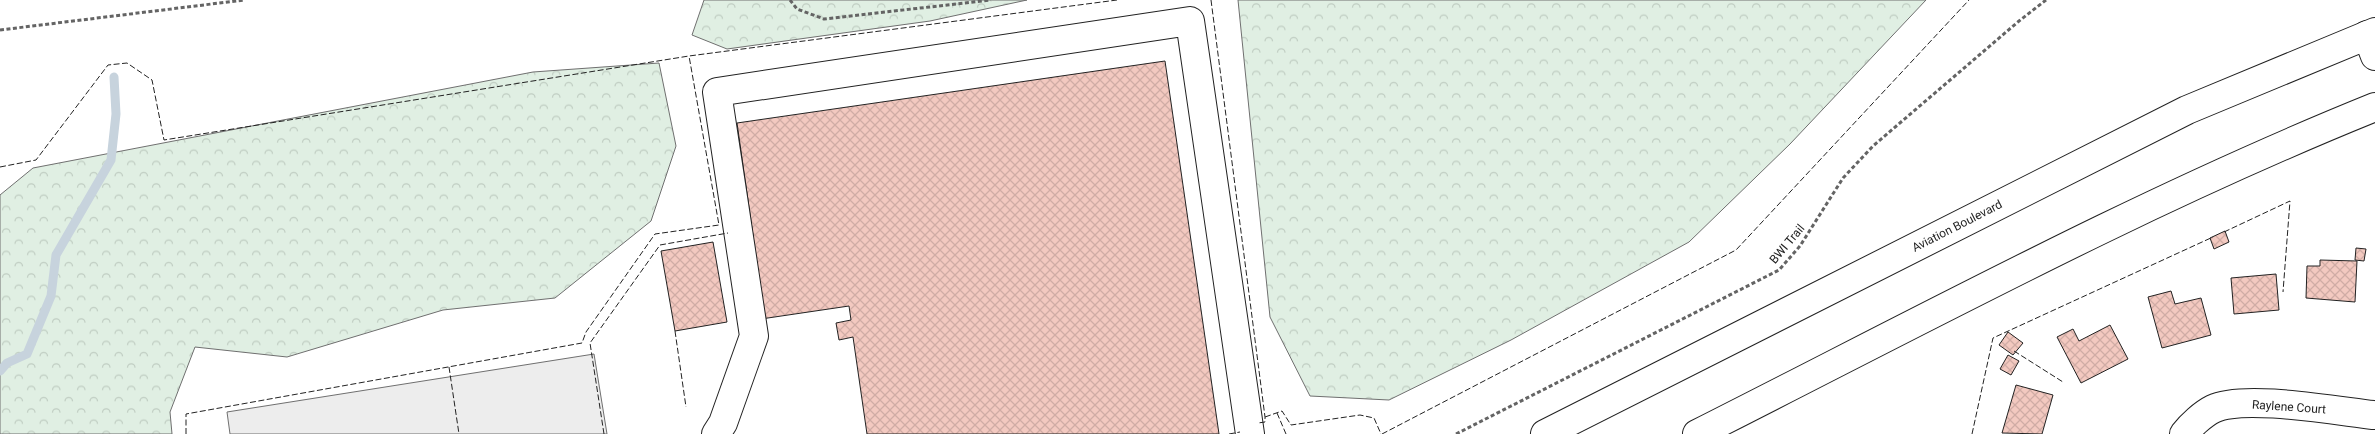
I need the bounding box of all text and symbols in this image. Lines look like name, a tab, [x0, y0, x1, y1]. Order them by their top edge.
street label: Aviation Boulevard	[1910, 197, 2004, 255]
street label: BWI Trail	[1767, 221, 1807, 267]
street label: Raylene Court	[2251, 397, 2327, 417]

